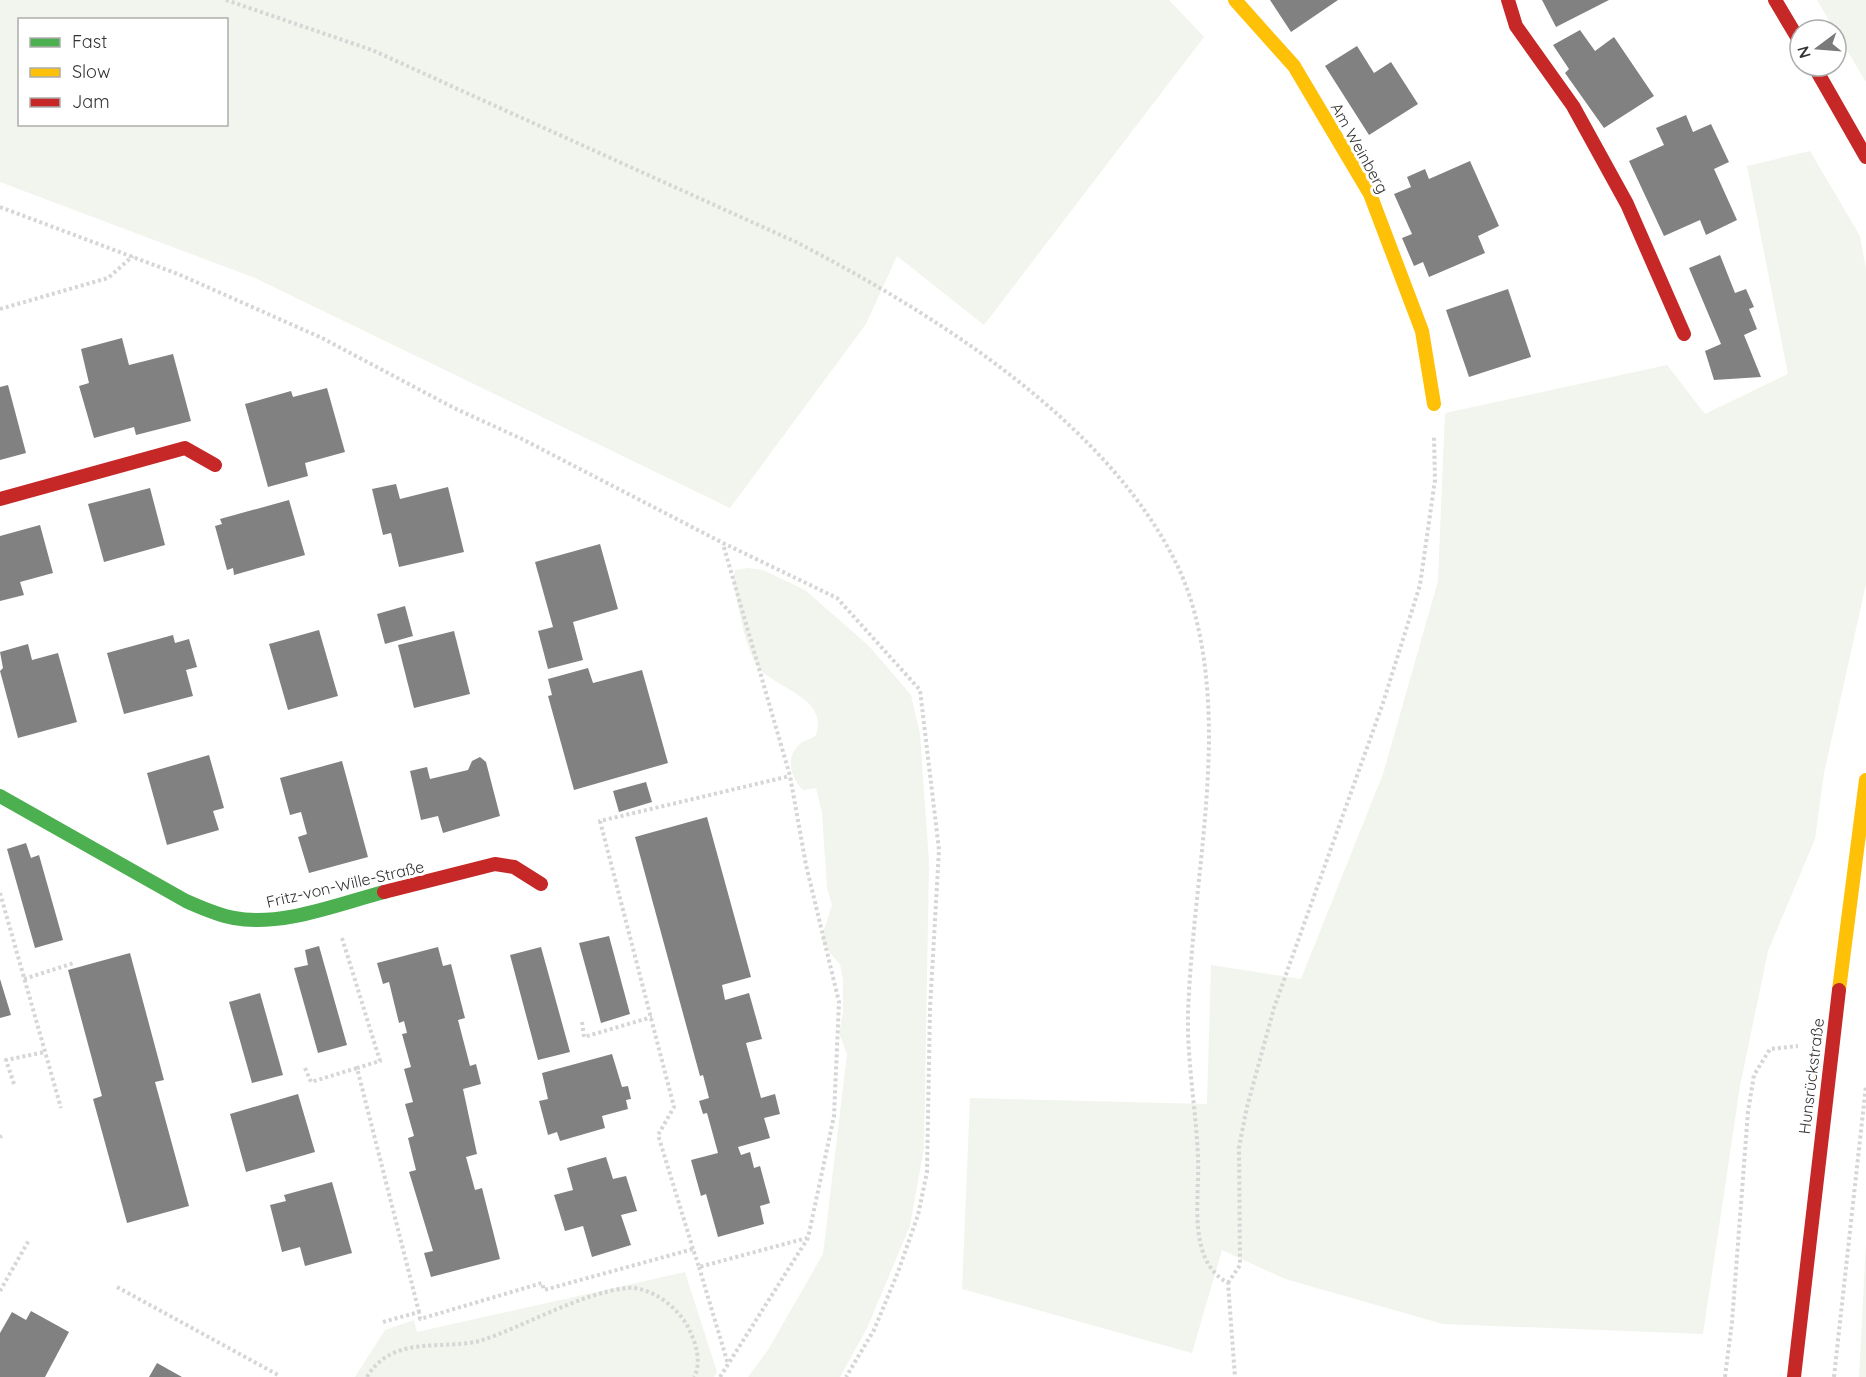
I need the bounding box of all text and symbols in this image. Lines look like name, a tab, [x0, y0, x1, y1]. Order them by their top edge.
legend	[18, 18, 228, 126]
north arrow	[1788, 18, 1848, 78]
text: Fast	[72, 30, 107, 53]
text: N	[1792, 44, 1815, 61]
text: Slow	[72, 60, 110, 83]
text: Jam	[72, 90, 110, 113]
street label: Am Weinberg	[1327, 99, 1393, 197]
street label: Fritz-von-Wille-Straße	[264, 856, 426, 912]
street label: Hunsrückstraße	[1794, 1017, 1828, 1135]

